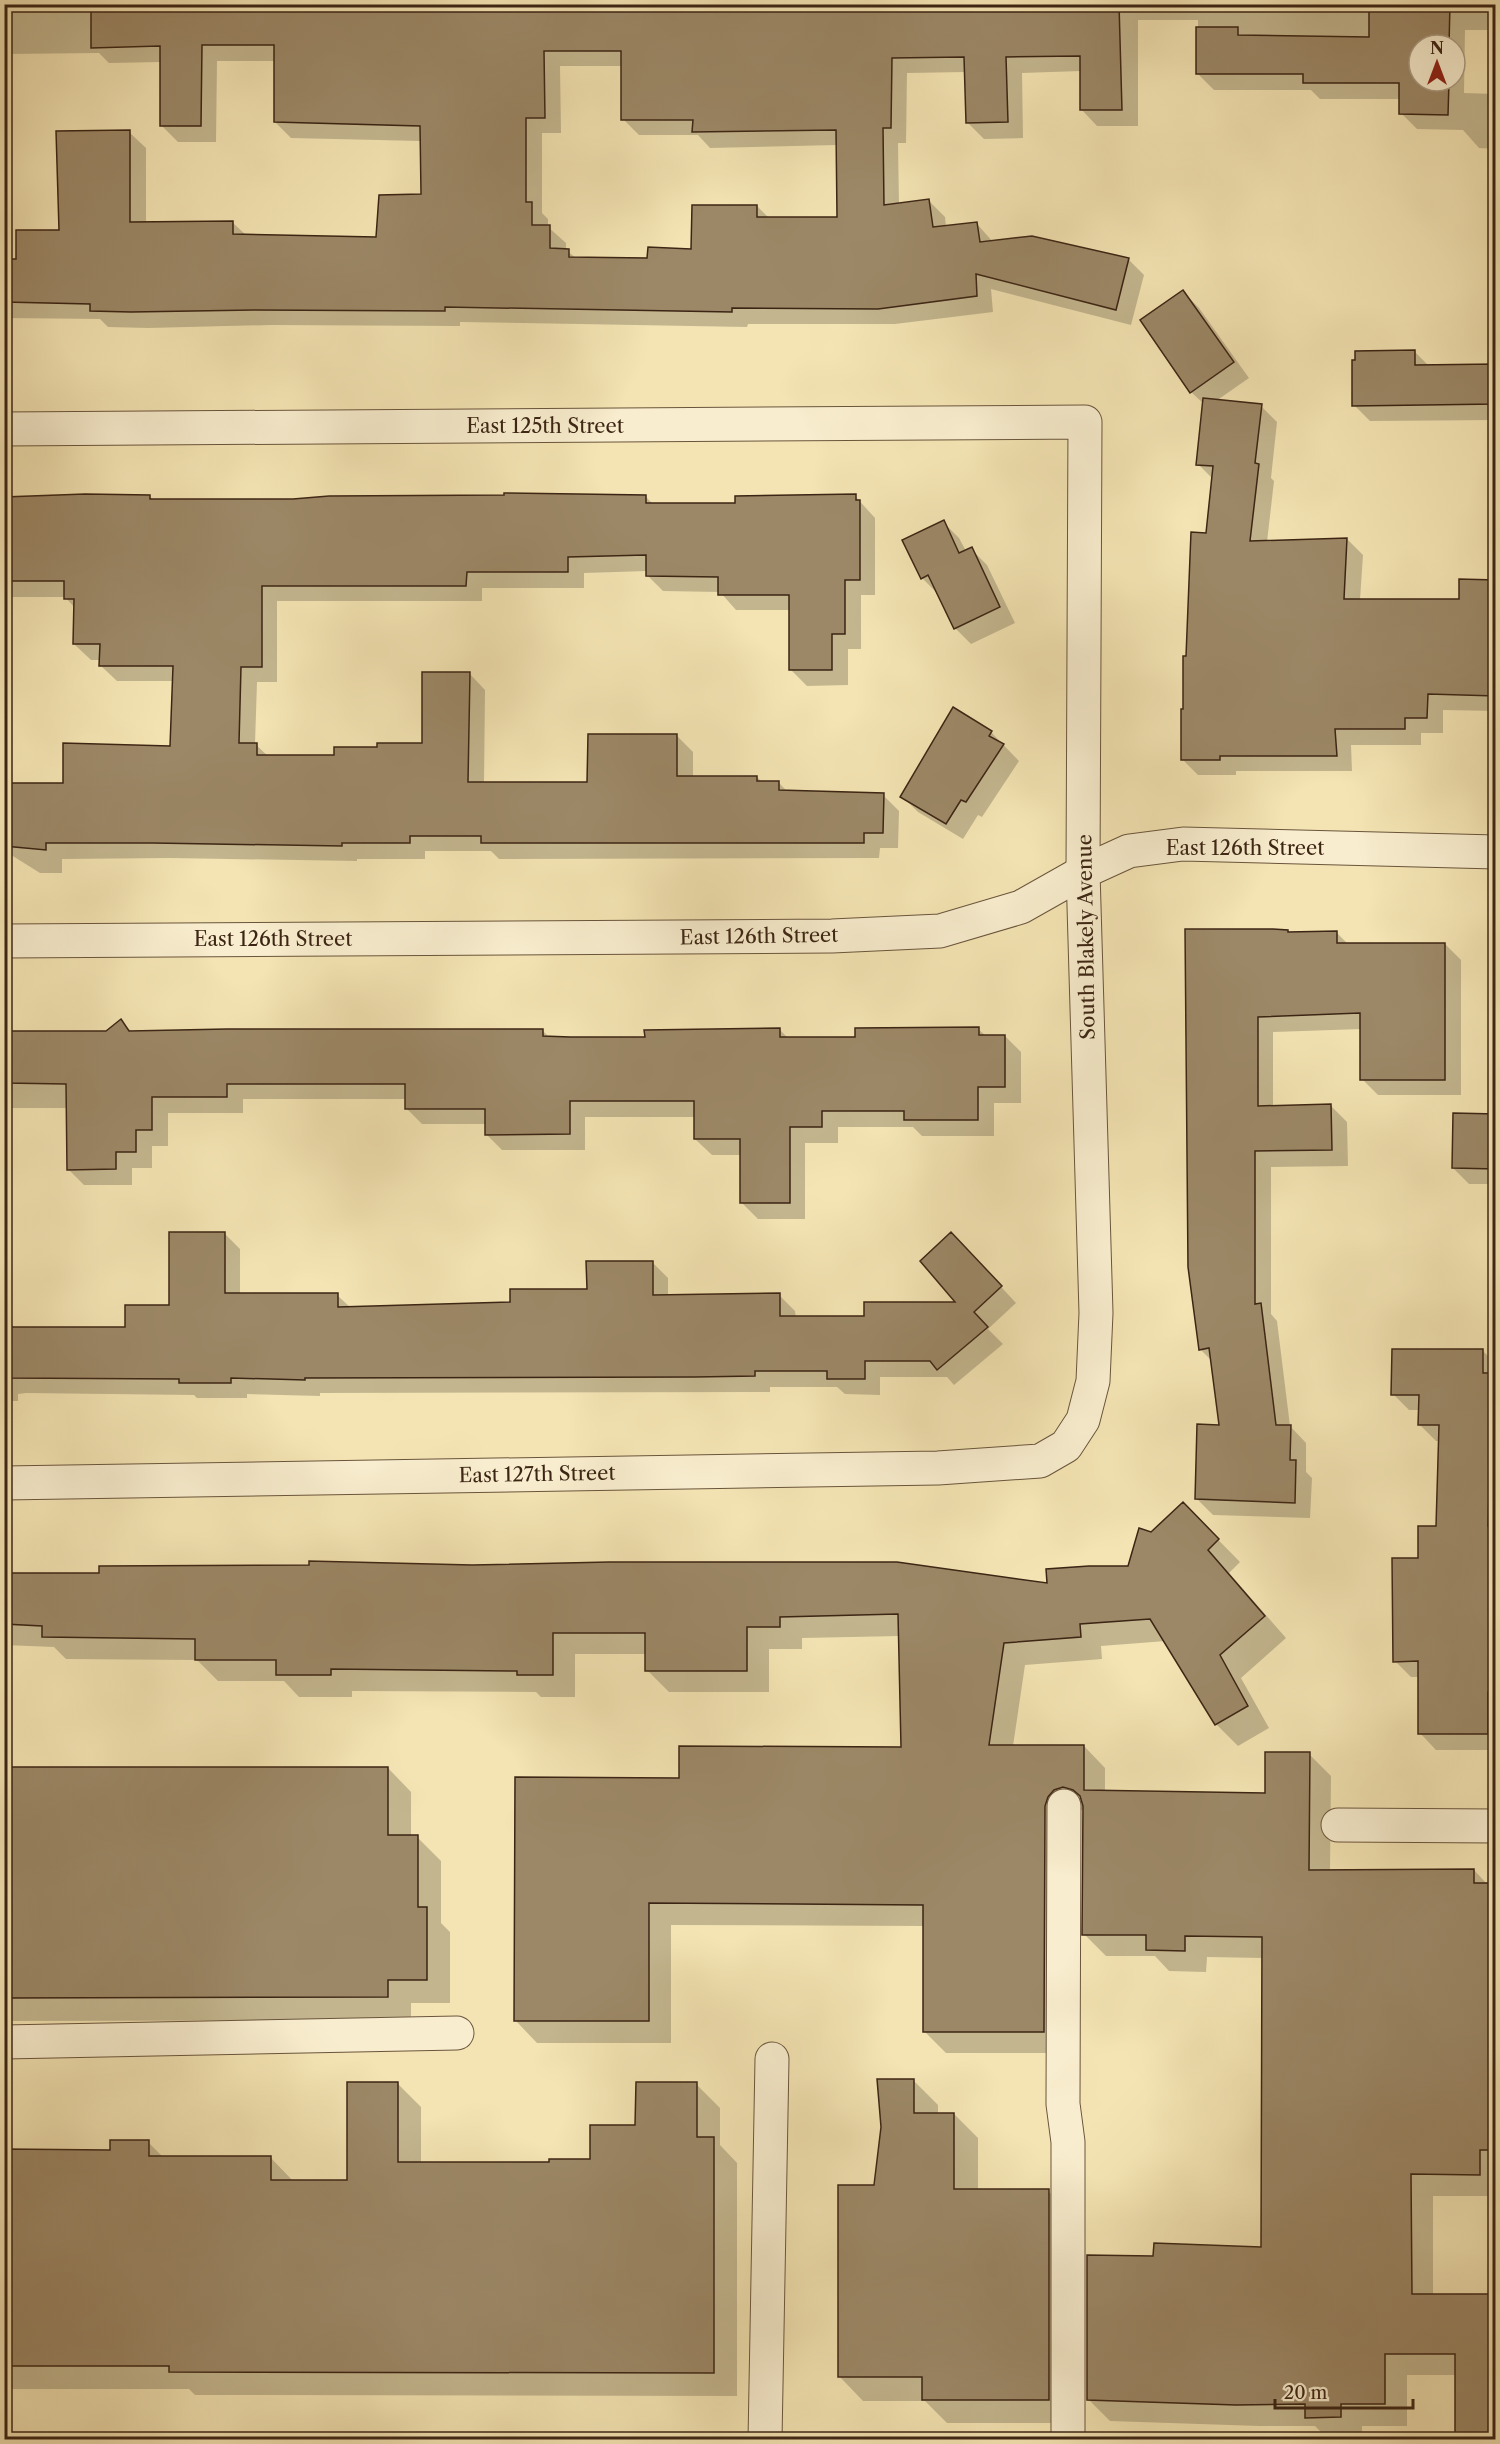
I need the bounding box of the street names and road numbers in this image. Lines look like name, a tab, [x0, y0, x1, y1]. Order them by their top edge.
street label: East 125th Street	[466, 414, 624, 438]
street label: South Blakely Avenue	[1072, 834, 1100, 1040]
street label: East 126th Street	[1166, 836, 1324, 860]
street label: East 126th Street	[680, 923, 838, 949]
street label: East 126th Street	[194, 927, 352, 951]
street label: East 127th Street	[458, 1461, 616, 1487]

